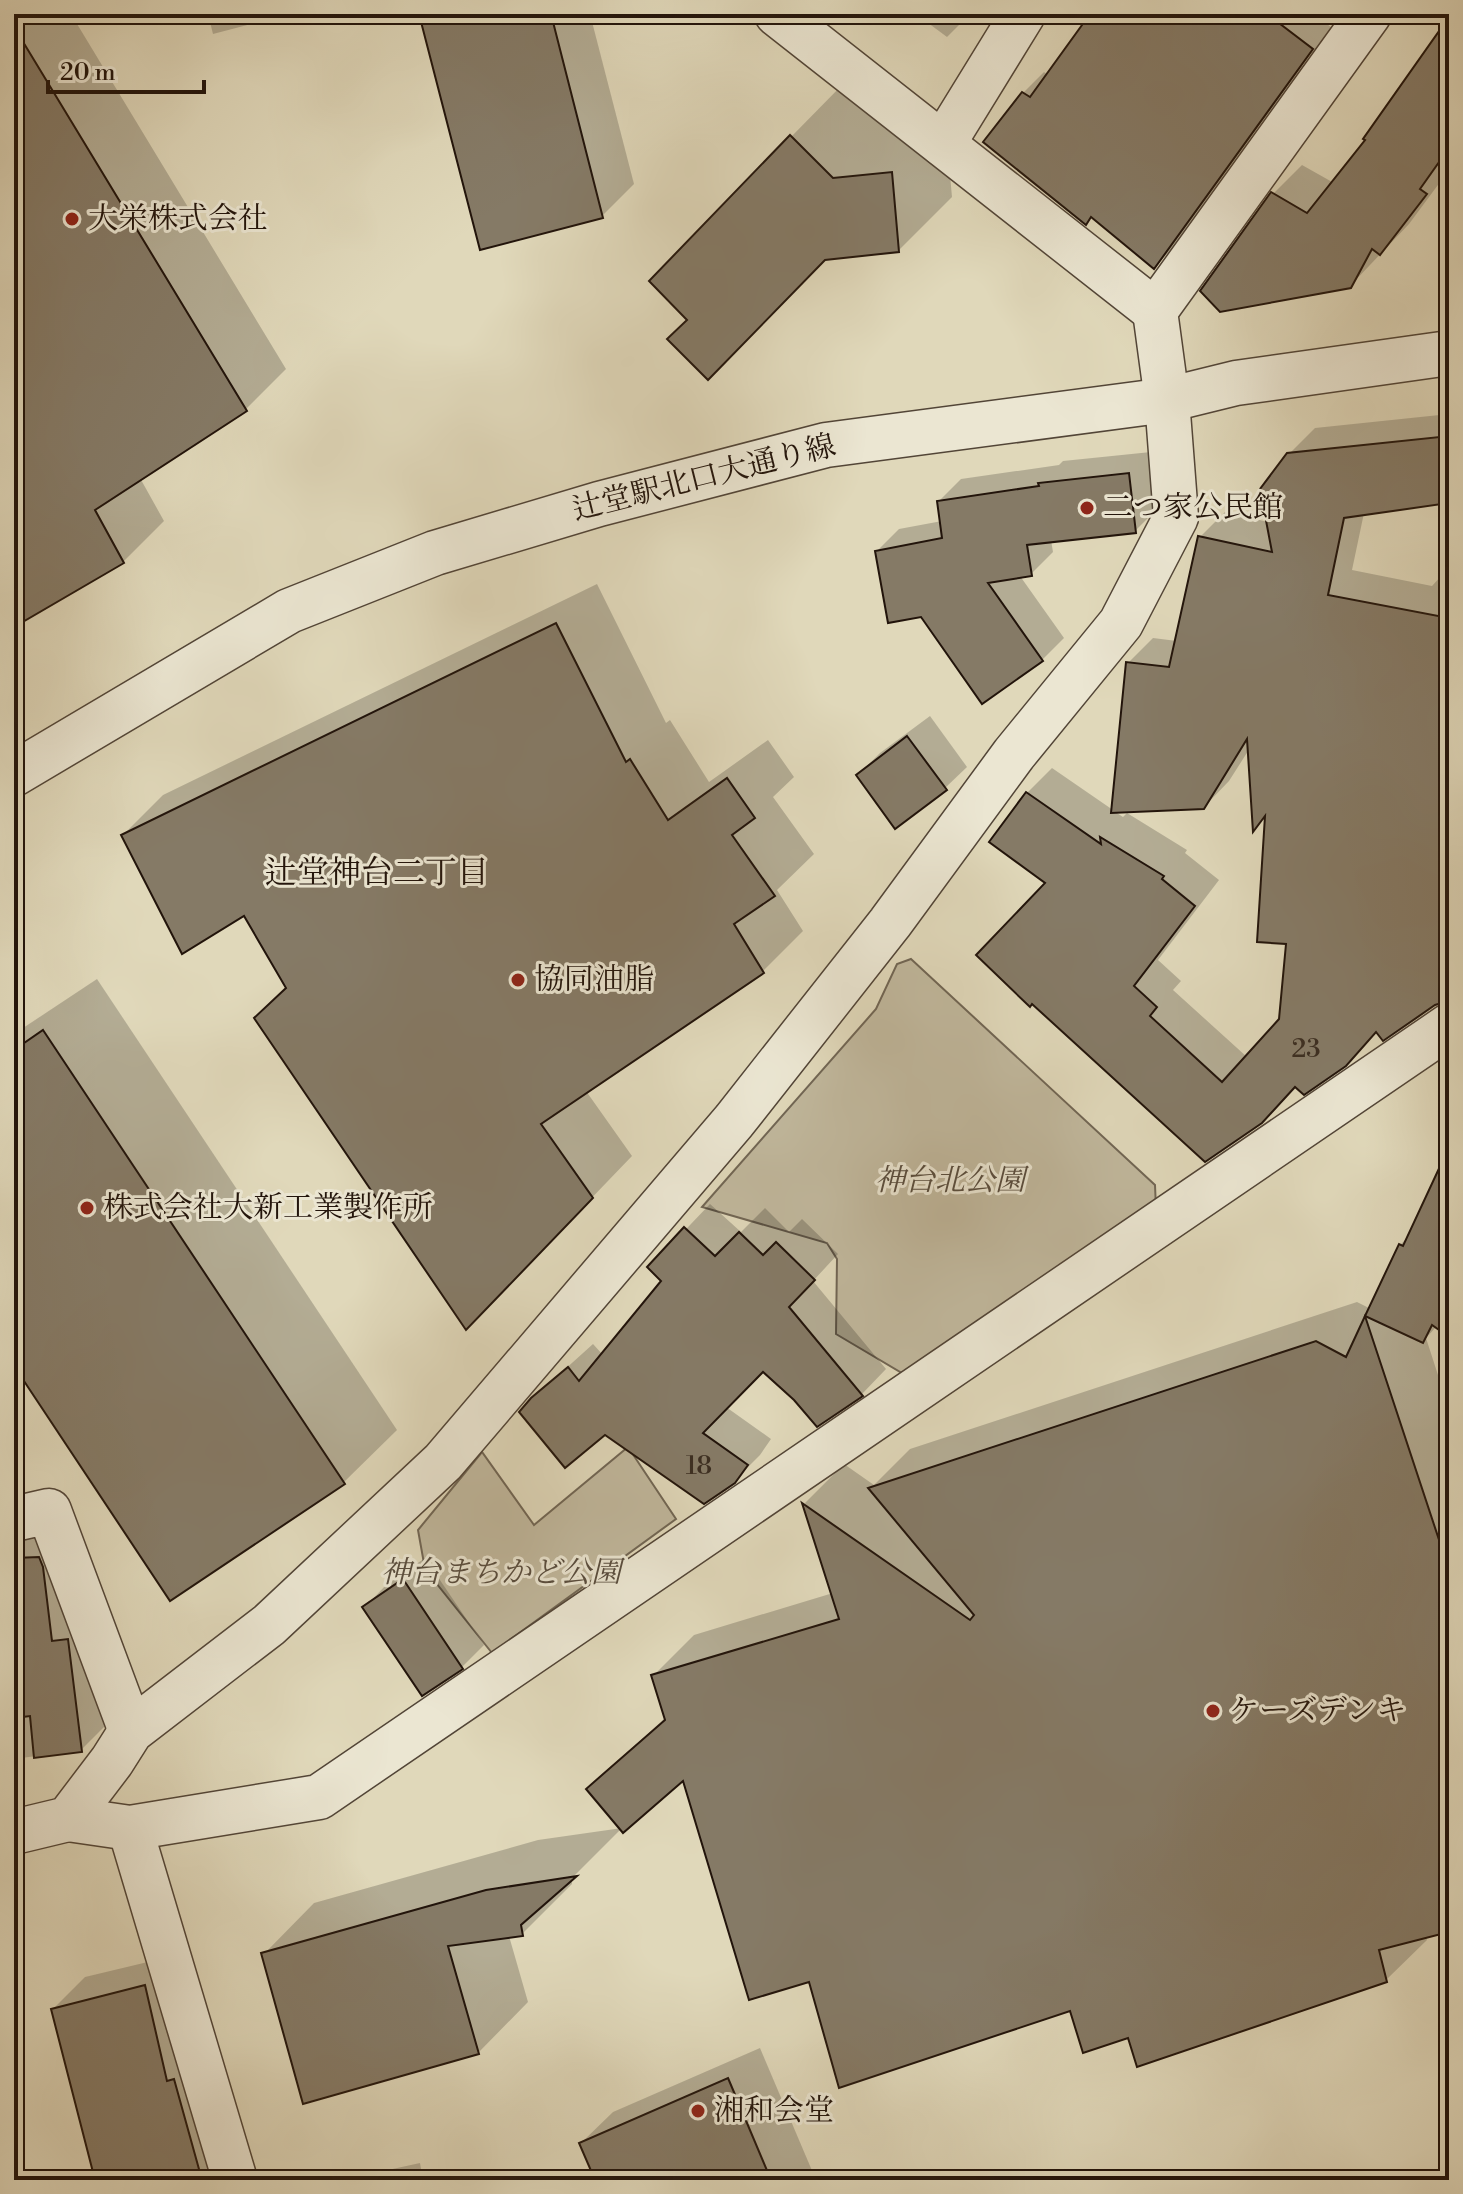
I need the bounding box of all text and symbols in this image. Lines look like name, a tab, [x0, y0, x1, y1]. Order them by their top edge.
scale bar	[48, 44, 204, 94]
text: 20 m	[60, 58, 116, 88]
place label: 大栄株式会社	[88, 200, 268, 238]
marker: 大栄株式会社	[63, 210, 81, 228]
street label: 辻堂駅北口大通り線	[568, 427, 840, 529]
place label: 二つ家公民館	[1103, 489, 1283, 527]
marker: 二つ家公民館	[1078, 499, 1096, 517]
district label: 辻堂神台二丁目	[265, 853, 489, 893]
place label: 協同油脂	[534, 961, 654, 999]
marker: 協同油脂	[509, 971, 527, 989]
house number: 23	[1291, 1033, 1321, 1065]
park label: 神台北公園	[875, 1162, 1030, 1200]
place label: 株式会社大新工業製作所	[103, 1189, 433, 1227]
marker: 株式会社大新工業製作所	[78, 1199, 96, 1217]
house number: 18	[686, 1450, 712, 1482]
park label: 神台まちかど公園	[381, 1554, 626, 1592]
place label: ケーズデンキ	[1229, 1692, 1406, 1730]
marker: ケーズデンキ	[1204, 1702, 1222, 1720]
place label: 湘和会堂	[714, 2092, 834, 2130]
marker: 湘和会堂	[689, 2102, 707, 2120]

